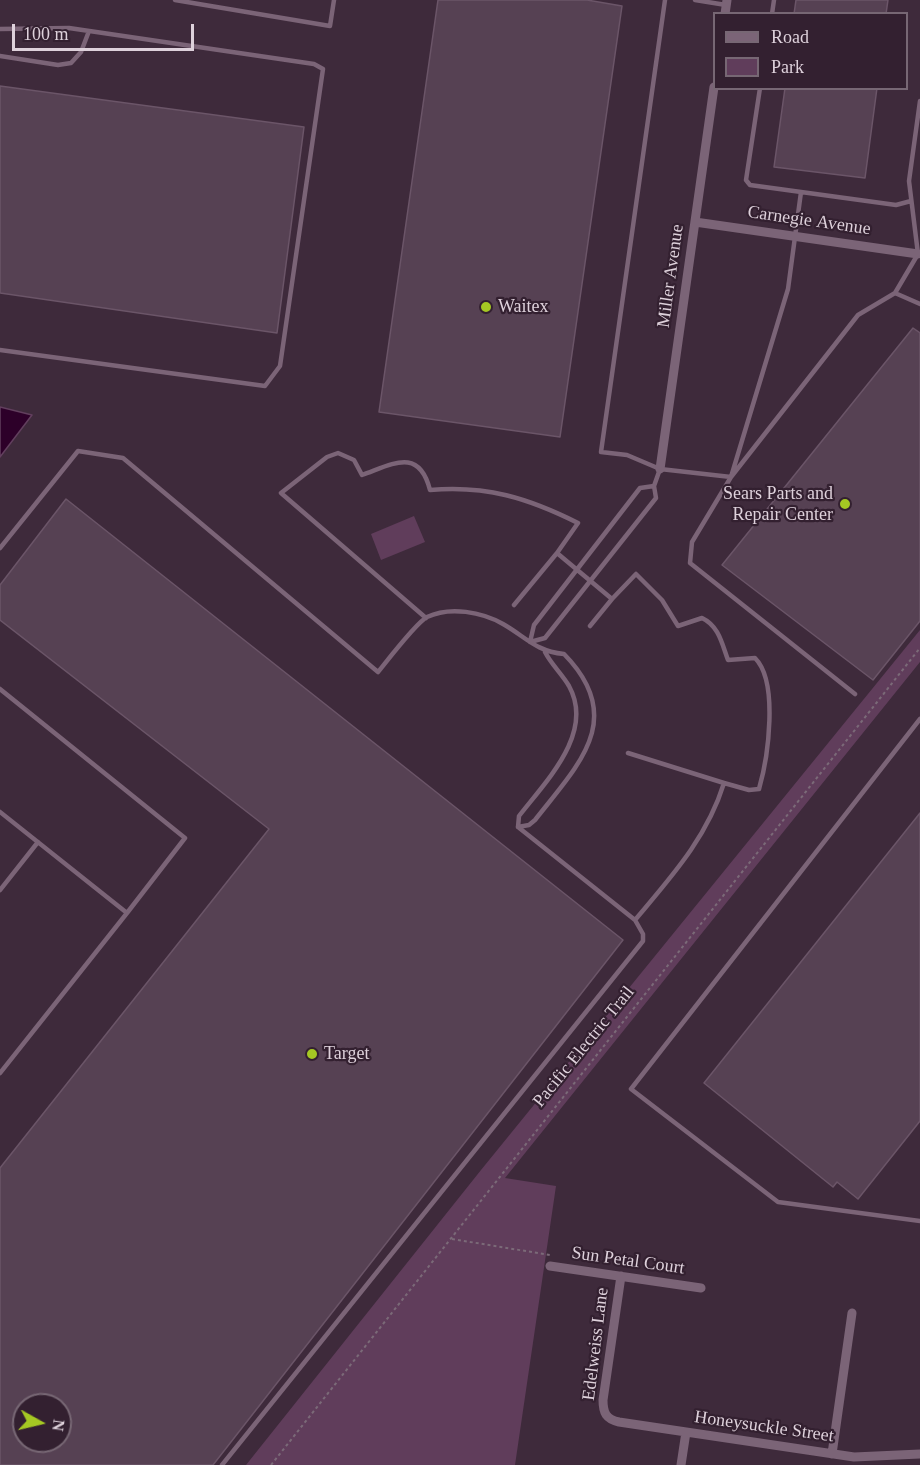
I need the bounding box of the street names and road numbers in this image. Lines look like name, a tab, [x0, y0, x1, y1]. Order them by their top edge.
street label: Carnegie Avenue	[746, 202, 872, 240]
street label: Miller Avenue	[653, 223, 689, 329]
street label: Pacific Electric Trail	[529, 982, 639, 1112]
street label: Sun Petal Court	[570, 1242, 686, 1280]
street label: Edelweiss Lane	[578, 1286, 614, 1402]
street label: Honeysuckle Street	[693, 1407, 835, 1447]

